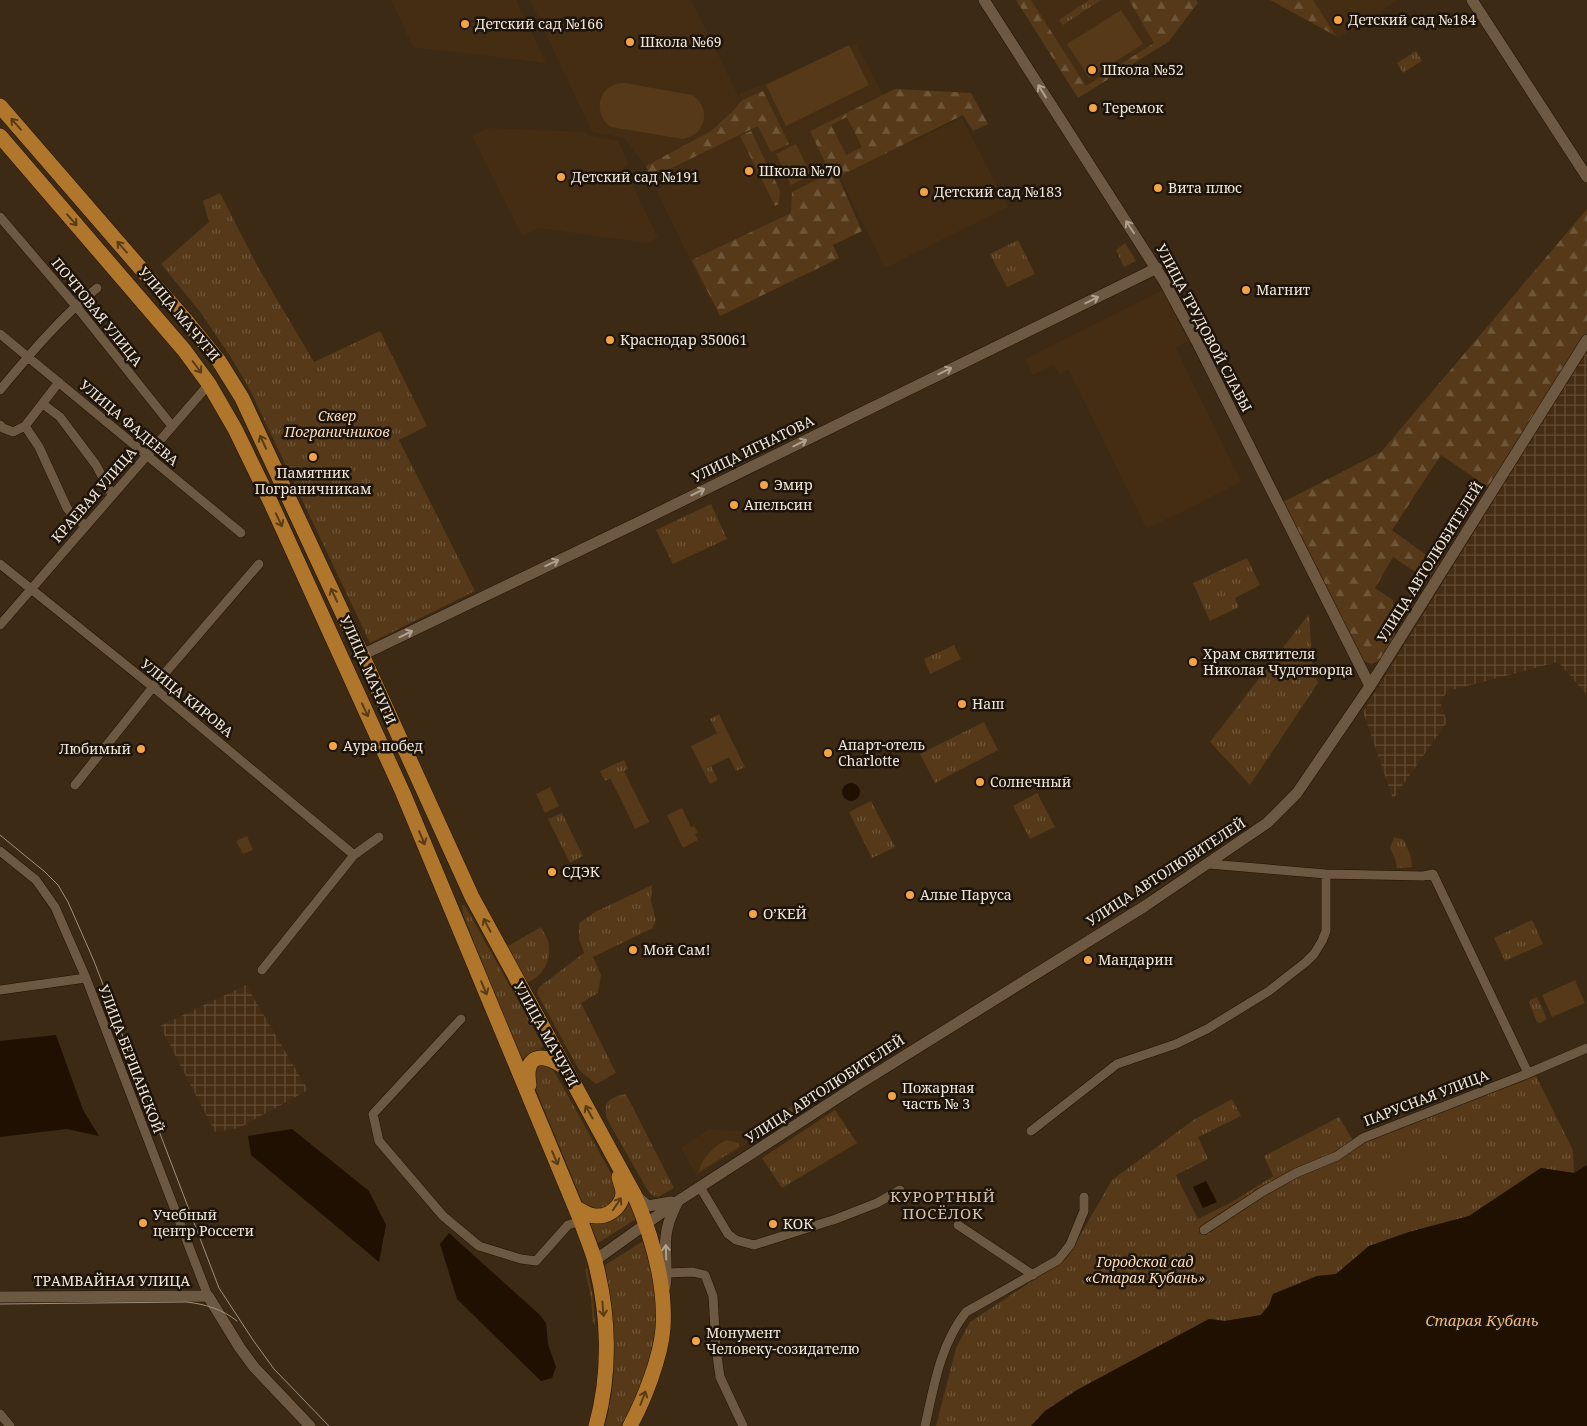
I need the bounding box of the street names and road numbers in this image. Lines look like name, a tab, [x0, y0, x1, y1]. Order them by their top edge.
street label: УЛИЦА ТРУДОВОЙ СЛАВЫ	[1152, 241, 1257, 415]
street label: ПОЧТОВАЯ УЛИЦА	[48, 253, 147, 370]
street label: УЛИЦА МАЧУГИ	[134, 263, 224, 365]
street label: УЛИЦА ФАДЕЕВА	[76, 375, 183, 470]
street label: УЛИЦА ИГНАТОВА	[689, 411, 817, 486]
street label: КРАЕВАЯ УЛИЦА	[47, 443, 140, 546]
street label: УЛИЦА АВТОЛЮБИТЕЛЕЙ	[1372, 478, 1487, 646]
street label: УЛИЦА МАЧУГИ	[336, 612, 401, 727]
street label: УЛИЦА КИРОВА	[137, 654, 238, 741]
street label: УЛИЦА АВТОЛЮБИТЕЛЕЙ	[1083, 813, 1249, 930]
street label: УЛИЦА МАЧУГИ	[510, 978, 583, 1090]
street label: УЛИЦА БЕРШАНСКОЙ	[94, 982, 169, 1136]
street label: УЛИЦА АВТОЛЮБИТЕЛЕЙ	[742, 1030, 908, 1147]
street label: ПАРУСНАЯ УЛИЦА	[1361, 1065, 1491, 1130]
street label: ТРАМВАЙНАЯ УЛИЦА	[34, 1271, 190, 1290]

